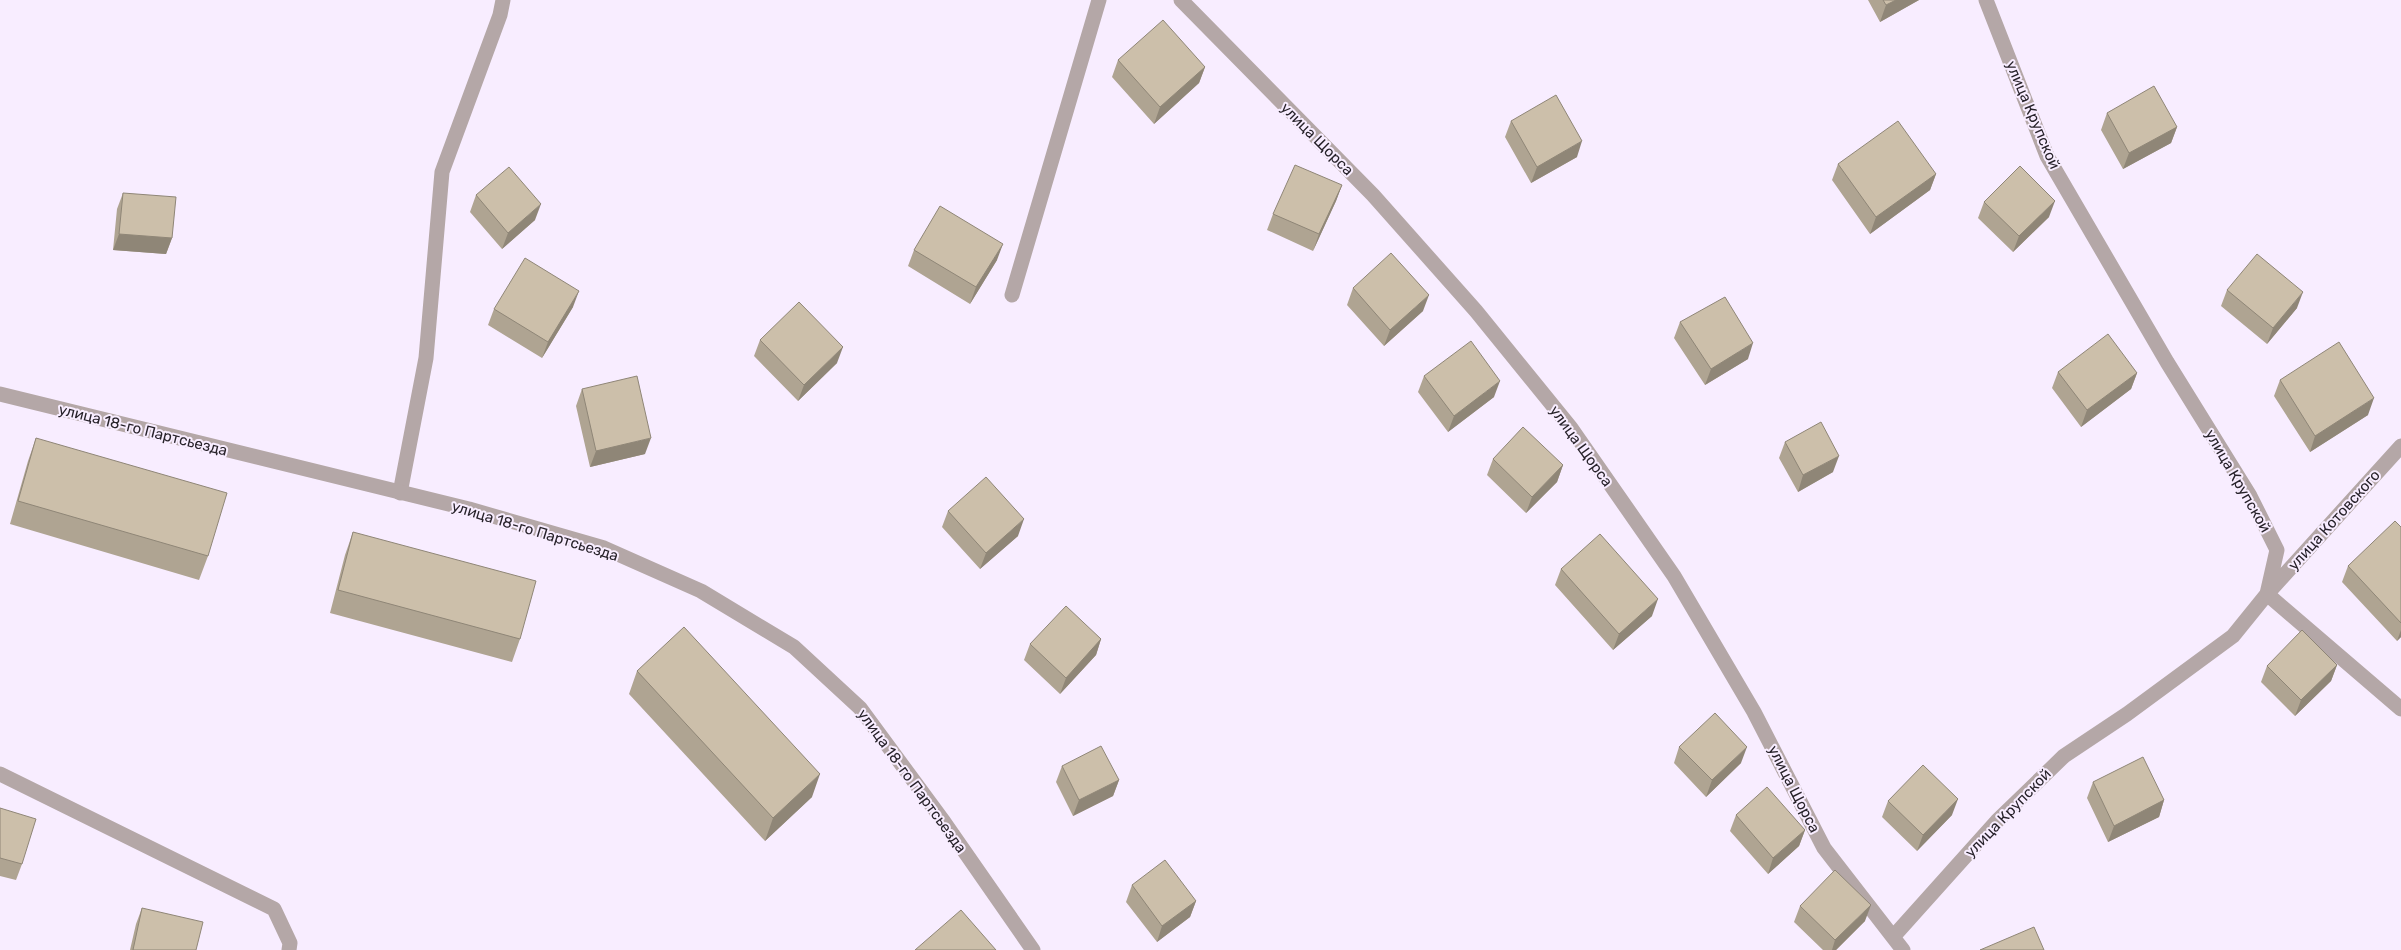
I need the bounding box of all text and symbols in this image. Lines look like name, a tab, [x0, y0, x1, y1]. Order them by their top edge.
street label: улица Крупской	[2002, 58, 2064, 172]
street label: улица Щорса	[1277, 99, 1357, 179]
street label: улица 18-го Партсьезда	[57, 400, 229, 460]
street label: улица Щорса	[1546, 402, 1616, 490]
street label: улица Крупской	[2201, 426, 2275, 536]
street label: улица Котовского	[2284, 466, 2384, 574]
street label: улица 18-го Партсьезда	[449, 497, 621, 565]
street label: улица 18-го Партсьезда	[854, 706, 970, 856]
street label: улица Щорса	[1764, 742, 1824, 836]
street label: улица Крупской	[1961, 765, 2055, 861]

